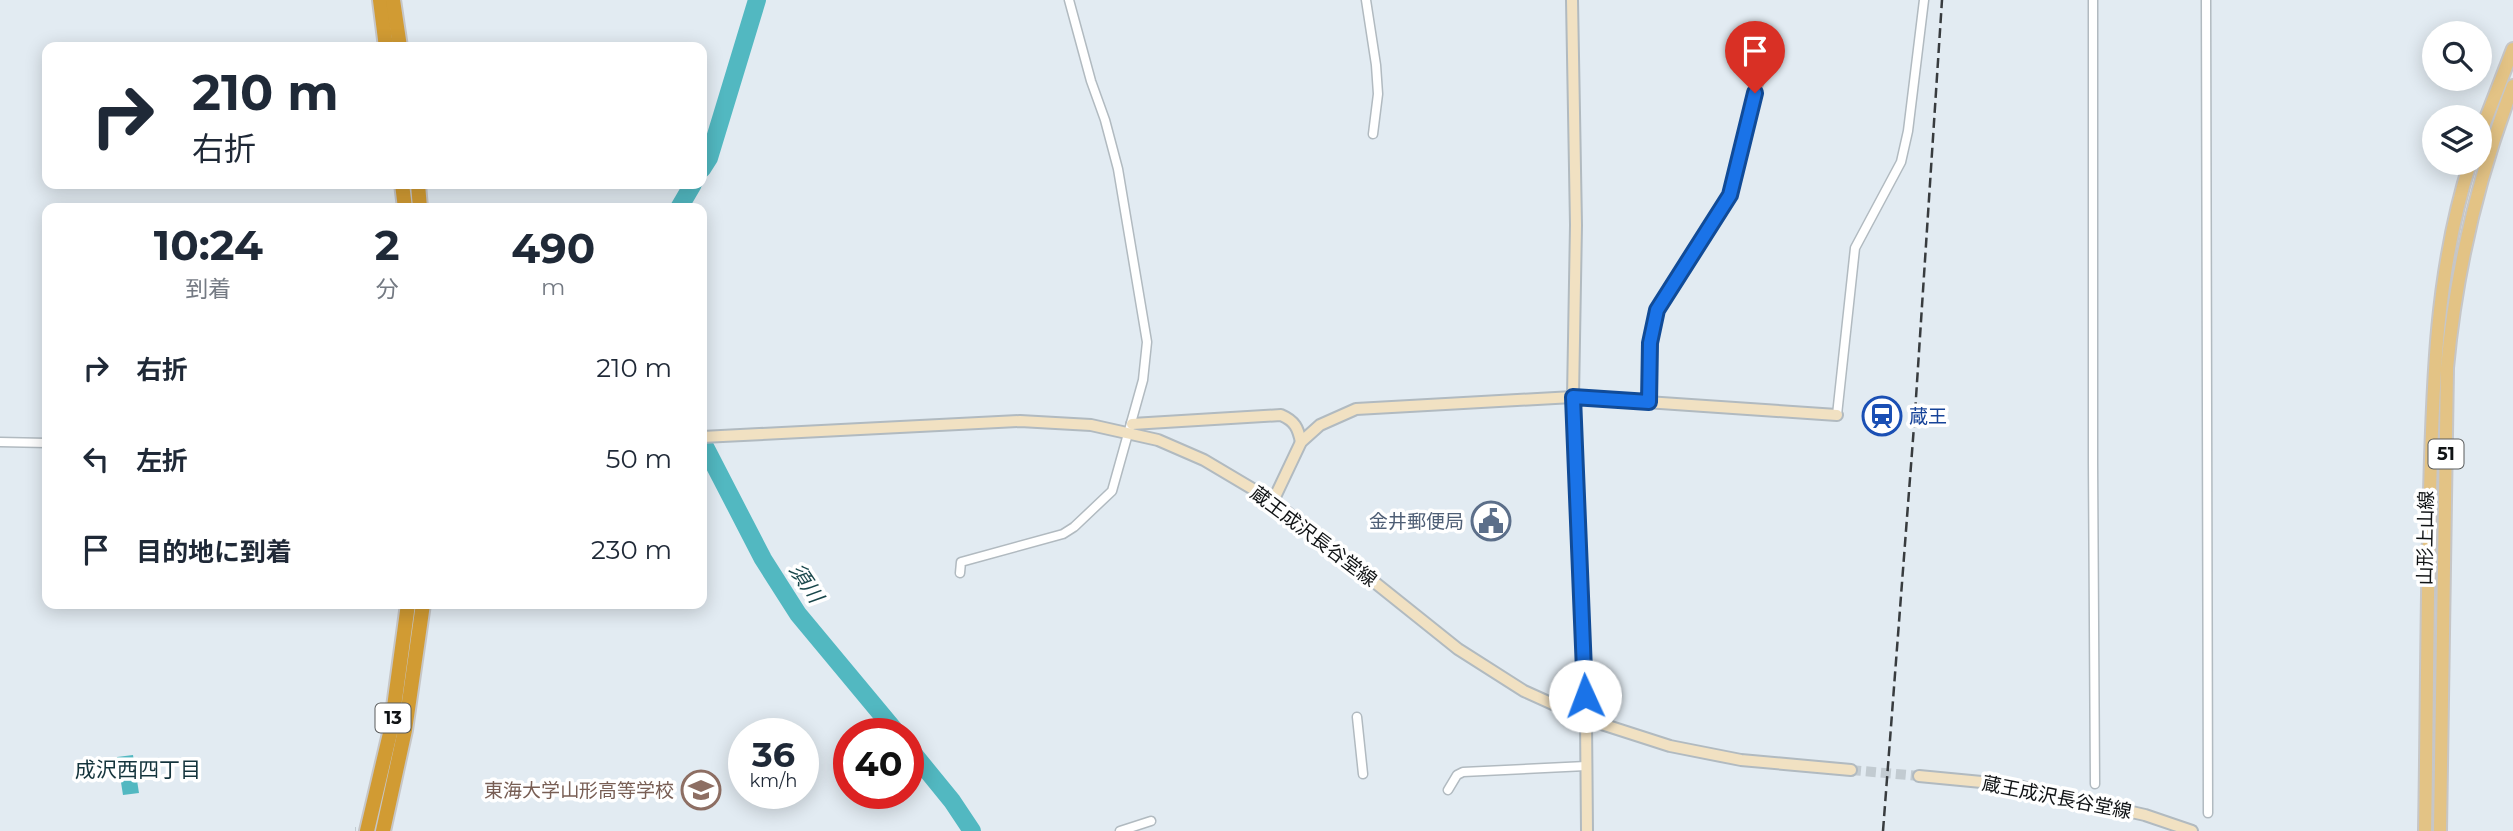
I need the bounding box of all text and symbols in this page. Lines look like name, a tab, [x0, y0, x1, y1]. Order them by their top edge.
pin	[1725, 21, 1785, 93]
map controls	[2422, 21, 2492, 175]
button: search	[2422, 21, 2492, 91]
icon: arrive	[1736, 32, 1774, 70]
text: 210 m	[192, 63, 339, 122]
icon: right	[77, 70, 168, 161]
button: layers	[2422, 105, 2492, 175]
text: 右折	[192, 129, 256, 168]
text: 10:24	[154, 219, 263, 271]
text: 2	[375, 219, 400, 271]
text: 490	[511, 222, 595, 274]
text: m	[541, 273, 565, 301]
text: 到着	[185, 275, 231, 303]
text: 分	[376, 275, 399, 303]
icon: right	[77, 349, 115, 387]
text: 210 m	[596, 352, 672, 384]
text: 右折	[136, 354, 188, 386]
station icon: 蔵王	[1861, 395, 1903, 437]
place label: 蔵王	[1909, 405, 1947, 428]
icon: left	[77, 440, 115, 478]
road number: 51	[2428, 440, 2464, 468]
text: 50 m	[606, 443, 672, 475]
text: 左折	[136, 445, 188, 477]
street label: 蔵王成沢長谷堂線	[1246, 481, 1381, 591]
street label: 山形上山線	[2413, 490, 2438, 586]
public building icon: 金井郵便局	[1470, 500, 1512, 542]
place label: 金井郵便局	[1369, 510, 1464, 533]
icon: arrive	[77, 531, 115, 569]
text: 230 m	[591, 534, 672, 566]
text: 目的地に到着	[136, 536, 292, 568]
water label: 須川	[784, 558, 830, 609]
position arrow	[1548, 659, 1622, 733]
road number: 13	[376, 704, 410, 732]
speed limit sign: 40	[833, 718, 924, 809]
text: 36	[752, 733, 795, 776]
district label: 成沢西四丁目	[75, 757, 201, 782]
school or university icon: 東海大学山形高等学校	[680, 769, 722, 811]
text: km/h	[749, 770, 798, 792]
street label: 蔵王成沢長谷堂線	[1980, 772, 2134, 823]
place label: 東海大学山形高等学校	[484, 779, 674, 802]

